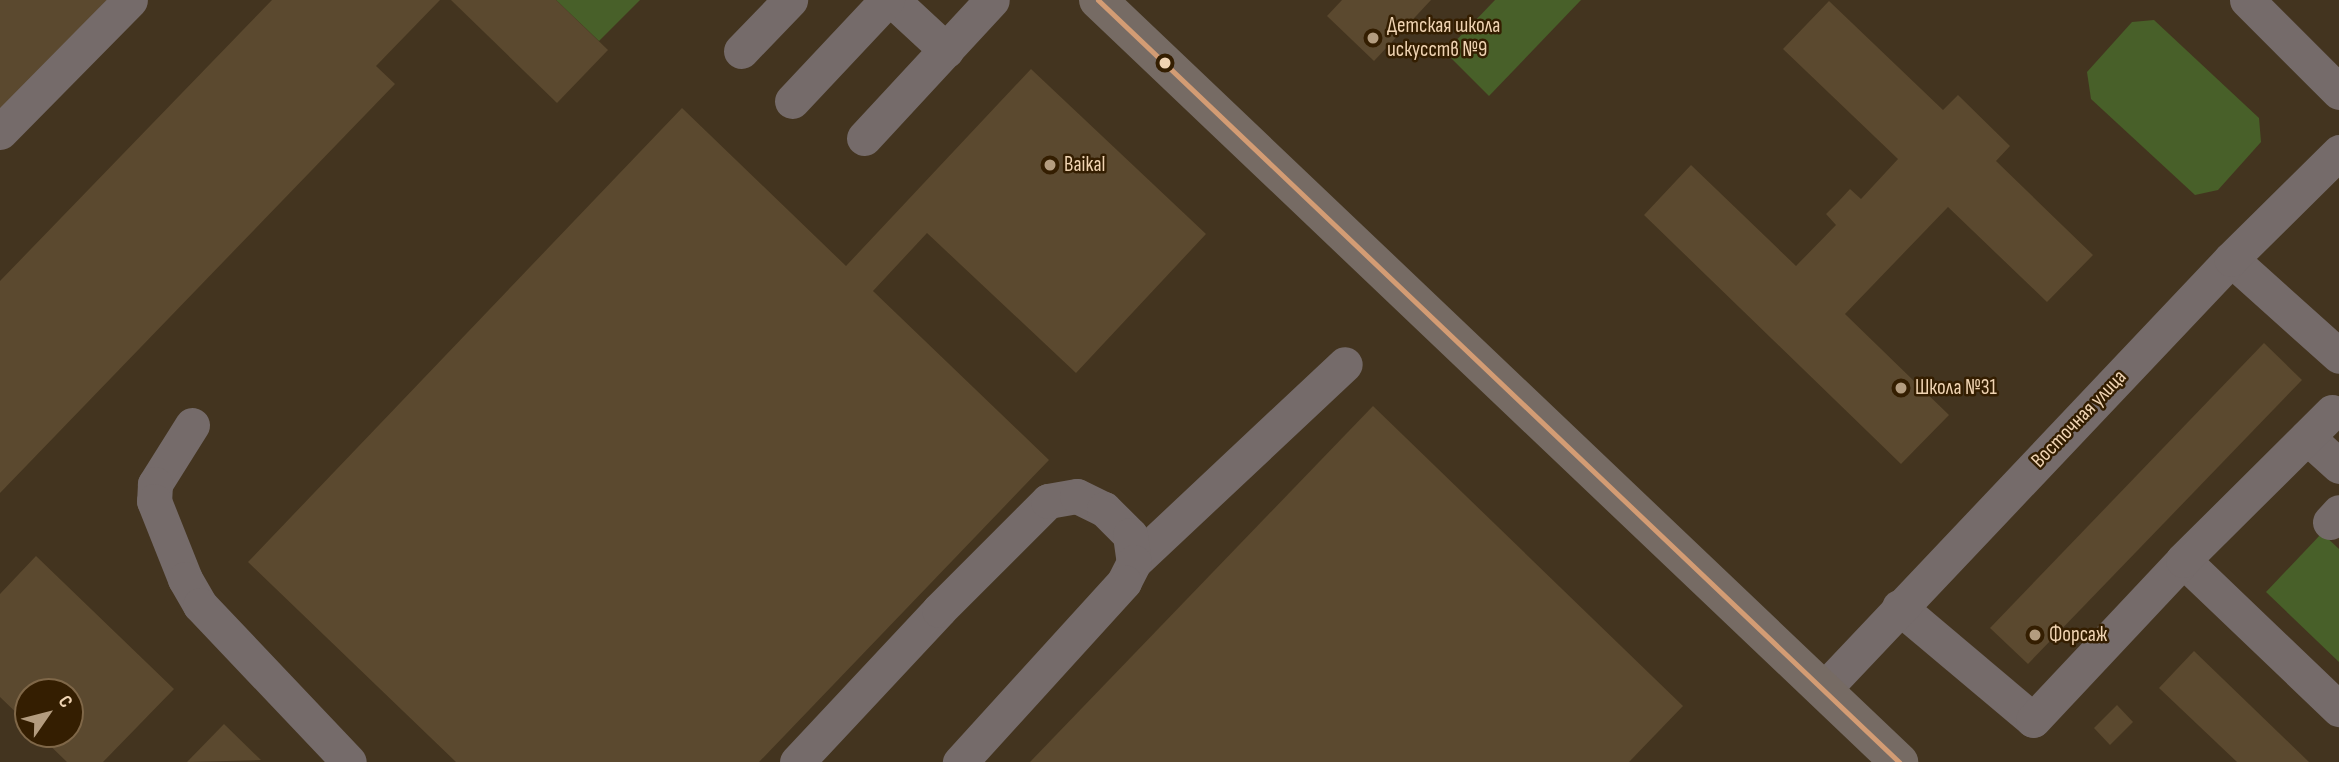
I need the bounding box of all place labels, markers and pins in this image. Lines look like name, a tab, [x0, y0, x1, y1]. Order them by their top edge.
place label: Детская школа искусств №9	[1387, 13, 1500, 63]
marker: Детская школа искусств №9	[1365, 30, 1381, 46]
unlabelled marker	[1158, 56, 1172, 70]
place label: Baikal	[1064, 152, 1105, 178]
marker: Baikal	[1042, 157, 1058, 173]
place label: Школа №31	[1915, 375, 1997, 401]
marker: Школа №31	[1893, 380, 1909, 396]
place label: Форсаж	[2049, 622, 2107, 648]
marker: Форсаж	[2027, 627, 2043, 643]

